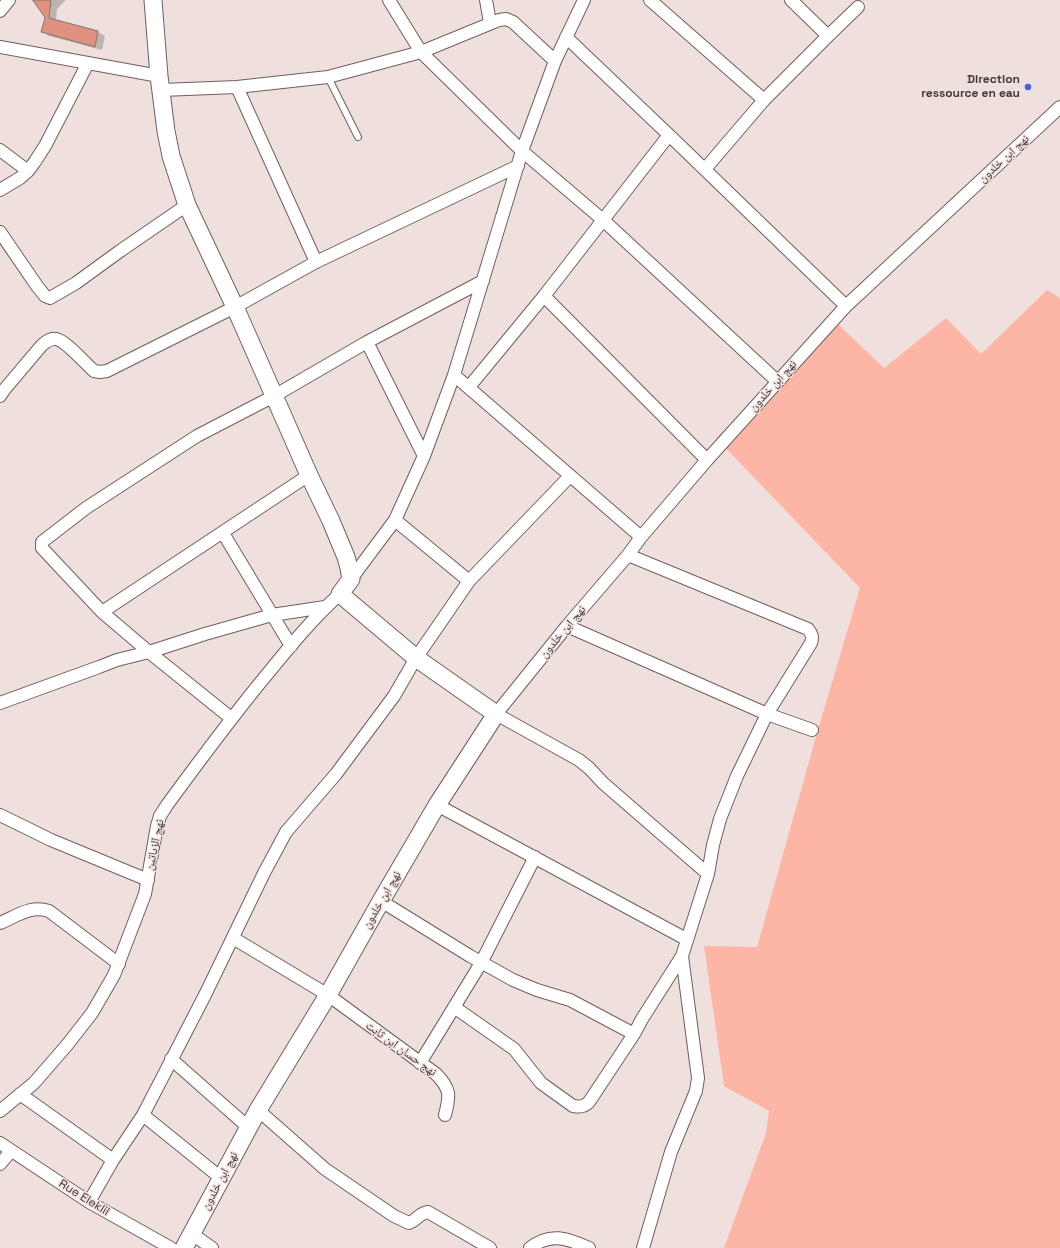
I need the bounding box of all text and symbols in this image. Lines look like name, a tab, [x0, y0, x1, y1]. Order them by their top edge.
place label: Direction ressource en eau	[921, 73, 1020, 101]
marker: Direction ressource en eau	[1023, 82, 1033, 92]
street label: نهج ابن خلدون	[976, 132, 1032, 186]
street label: نهج ابن خلدون	[746, 357, 800, 415]
street label: نهج ابن خلدون	[537, 603, 589, 661]
street label: نهج الزياتين	[143, 818, 167, 872]
street label: نهج ابن خلدون	[360, 869, 404, 931]
street label: نهج حسان ابن ثابت	[363, 1018, 439, 1080]
street label: نهج ابن خلدون	[199, 1149, 241, 1213]
street label: Rue Eleklil	[56, 1177, 112, 1219]

